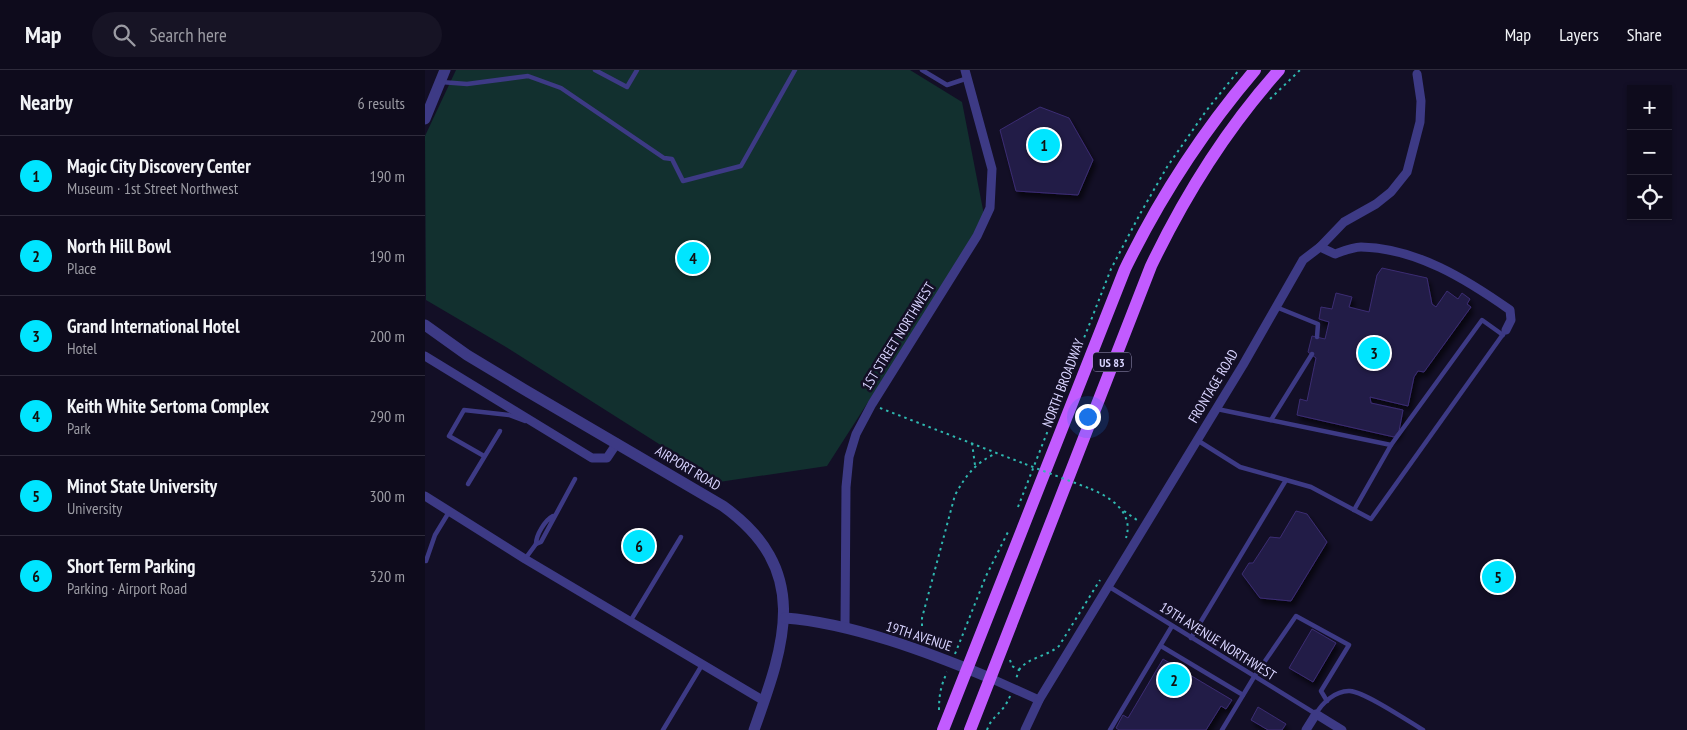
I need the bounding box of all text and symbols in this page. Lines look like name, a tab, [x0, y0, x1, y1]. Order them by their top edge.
search box	[92, 12, 442, 57]
text: Map	[25, 19, 62, 50]
icon: search	[110, 21, 138, 49]
text: Search here	[150, 23, 227, 47]
text: Map	[1505, 23, 1531, 46]
text: Layers	[1559, 23, 1599, 46]
text: Share	[1627, 23, 1662, 46]
map controls	[1627, 85, 1672, 220]
button: +	[1627, 85, 1672, 130]
text: Nearby	[20, 89, 73, 116]
text: 6 results	[358, 93, 405, 113]
pin: 1	[1028, 126, 1060, 164]
button: −	[1627, 130, 1672, 175]
text: Magic City Discovery Center	[67, 154, 251, 178]
text: 1	[32, 166, 40, 186]
text: 190 m	[370, 166, 405, 186]
button: locate	[1627, 175, 1672, 220]
text: Museum · 1st Street Northwest	[67, 178, 238, 198]
text: North Hill Bowl	[67, 234, 171, 258]
pin: 4	[677, 239, 709, 277]
text: 2	[32, 246, 40, 266]
text: 190 m	[370, 246, 405, 266]
text: Place	[67, 258, 96, 278]
street label: 1ST STREET NORTHWEST	[858, 278, 939, 393]
text: Grand International Hotel	[67, 314, 240, 338]
text: 3	[32, 326, 40, 346]
text: 200 m	[370, 326, 405, 346]
pin: 3	[1358, 334, 1390, 372]
street label: NORTH BROADWAY	[1038, 336, 1088, 430]
text: Hotel	[67, 338, 97, 358]
street label: FRONTAGE ROAD	[1184, 346, 1242, 426]
road number: US 83	[1093, 352, 1131, 372]
text: Keith White Sertoma Complex	[67, 394, 269, 418]
your location	[1075, 404, 1101, 430]
text: 4	[32, 406, 40, 426]
text: 290 m	[370, 406, 405, 426]
text: Park	[67, 418, 91, 438]
street label: AIRPORT ROAD	[652, 441, 724, 495]
text: Minot State University	[67, 474, 217, 498]
text: 5	[32, 486, 40, 506]
text: 300 m	[370, 486, 405, 506]
text: University	[67, 498, 122, 518]
pin: 6	[623, 527, 655, 565]
text: Short Term Parking	[67, 554, 196, 578]
pin: 5	[1482, 558, 1514, 596]
text: 6	[32, 566, 40, 586]
text: 320 m	[370, 566, 405, 586]
text: Parking · Airport Road	[67, 578, 187, 598]
street label: 19TH AVENUE NORTHWEST	[1156, 598, 1280, 685]
street label: 19TH AVENUE	[884, 617, 954, 655]
pin: 2	[1158, 661, 1190, 699]

